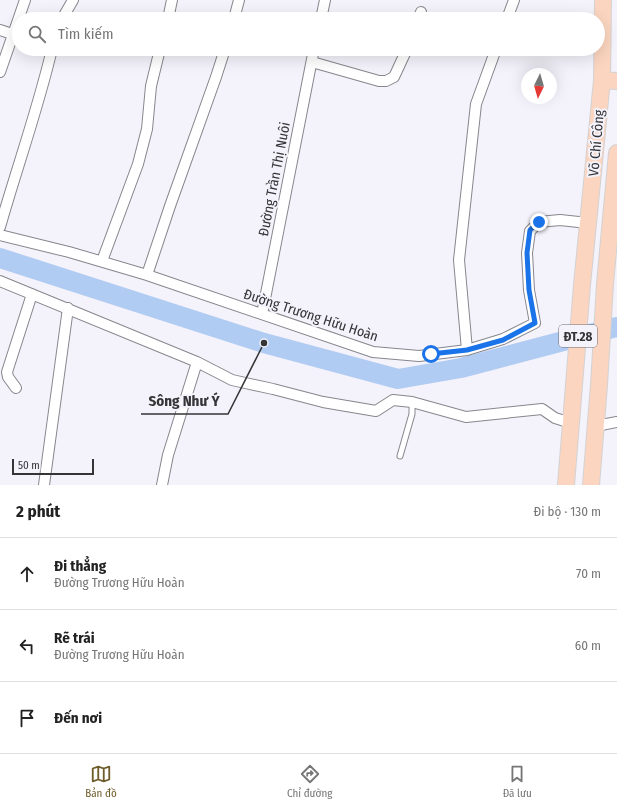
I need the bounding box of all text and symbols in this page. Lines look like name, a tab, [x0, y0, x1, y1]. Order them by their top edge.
search box	[12, 12, 605, 56]
icon: search	[26, 23, 48, 45]
text: Tìm kiếm	[58, 25, 114, 43]
north arrow	[521, 68, 557, 104]
street label: Võ Chí Công	[585, 109, 608, 177]
street label: Đường Trần Thị Nuôi	[254, 120, 294, 238]
route end	[530, 213, 548, 231]
street label: Đường Trương Hữu Hoàn	[241, 286, 380, 345]
road number: ĐT.28	[559, 325, 597, 347]
route start	[422, 345, 440, 363]
callout: Sông Như Ý	[141, 387, 228, 414]
text: Sông Như Ý	[148, 392, 220, 410]
scale bar	[12, 457, 94, 476]
text: 50 m	[18, 459, 40, 472]
text: 2 phút	[16, 501, 60, 522]
text: Đi bộ · 130 m	[534, 504, 601, 519]
text: Đi thẳng	[54, 557, 106, 575]
icon: ahead	[16, 563, 38, 585]
text: 70 m	[576, 566, 601, 581]
text: Đường Trương Hữu Hoàn	[54, 575, 185, 590]
text: Rẽ trái	[54, 629, 95, 647]
icon: left	[16, 635, 38, 657]
text: 60 m	[575, 638, 601, 653]
text: Đường Trương Hữu Hoàn	[54, 647, 185, 662]
icon: arrive	[16, 707, 38, 729]
text: Đến nơi	[54, 709, 102, 727]
tab: Bản đồ	[85, 763, 117, 800]
tab: Chỉ đường	[287, 763, 332, 800]
tab: Đã lưu	[503, 763, 532, 800]

